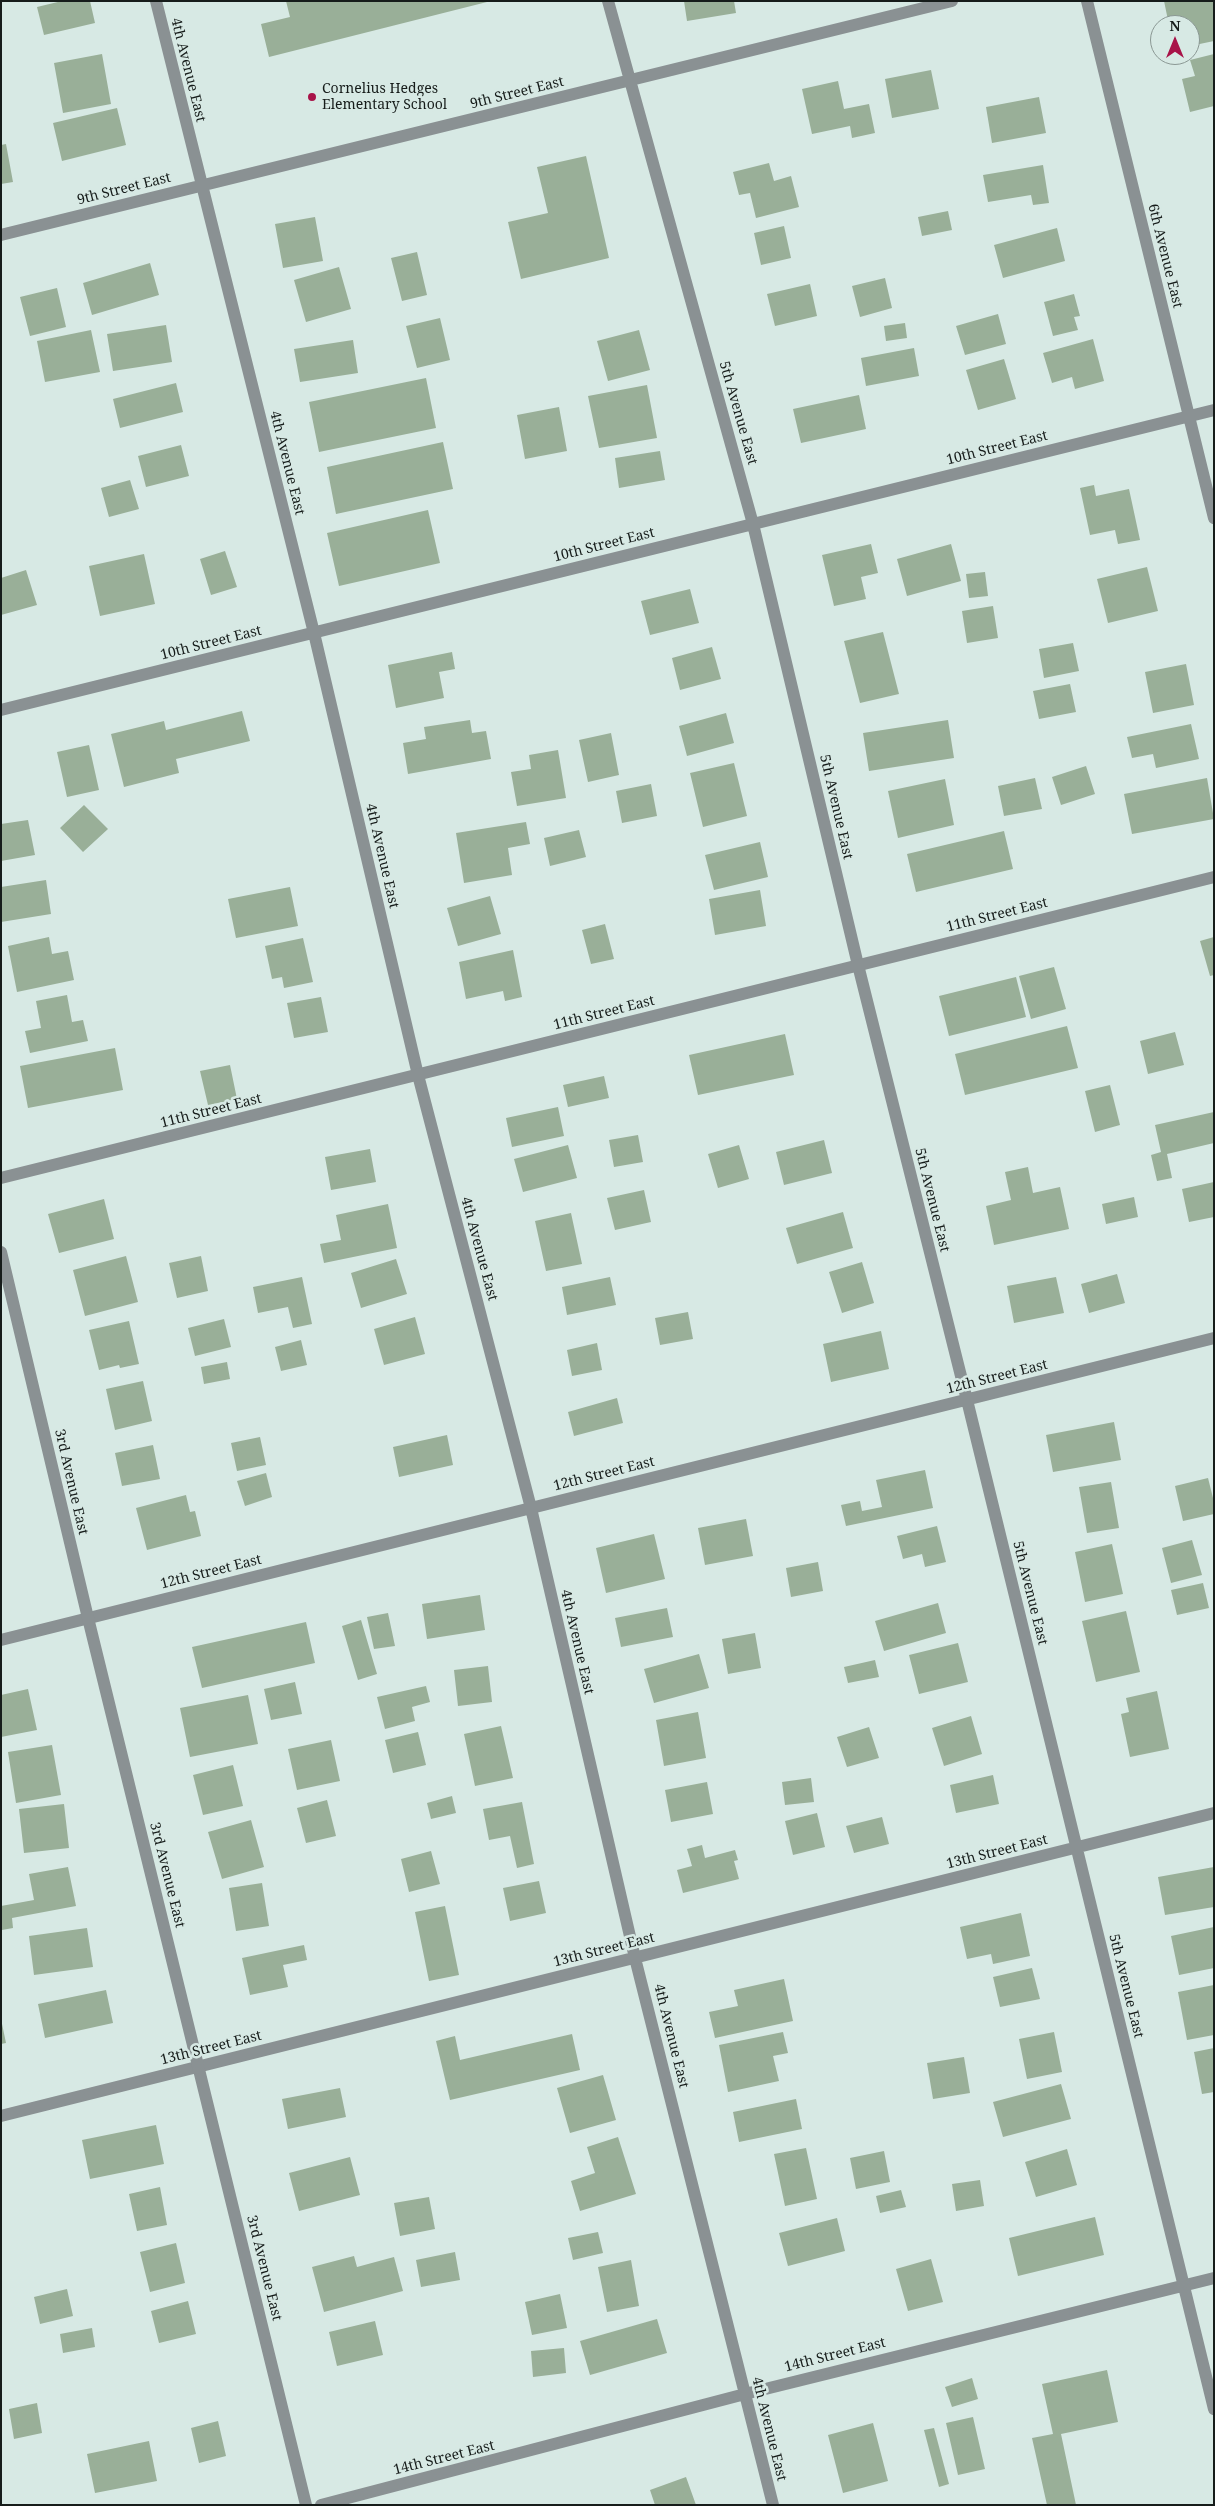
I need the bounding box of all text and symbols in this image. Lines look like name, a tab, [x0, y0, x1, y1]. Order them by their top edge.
north arrow	[1150, 15, 1200, 65]
street label: 4th Avenue East	[167, 16, 209, 124]
text: N	[1169, 16, 1181, 35]
street label: 9th Street East	[468, 73, 566, 113]
place label: Cornelius Hedges Elementary School	[322, 81, 447, 114]
marker: Cornelius Hedges Elementary School	[306, 91, 318, 103]
street label: 9th Street East	[75, 169, 173, 209]
street label: 6th Avenue East	[1144, 202, 1186, 310]
street label: 5th Avenue East	[715, 359, 761, 467]
street label: 4th Avenue East	[266, 409, 308, 517]
street label: 10th Street East	[945, 427, 1049, 469]
street label: 10th Street East	[552, 524, 656, 566]
street label: 10th Street East	[159, 622, 263, 664]
street label: 5th Avenue East	[816, 753, 856, 861]
street label: 4th Avenue East	[362, 802, 402, 910]
street label: 11th Street East	[945, 894, 1049, 936]
street label: 11th Street East	[552, 992, 656, 1034]
street label: 11th Street East	[159, 1090, 263, 1132]
street label: 5th Avenue East	[911, 1146, 953, 1254]
street label: 4th Avenue East	[457, 1195, 501, 1303]
street label: 12th Street East	[945, 1356, 1049, 1398]
street label: 3rd Avenue East	[51, 1427, 91, 1537]
street label: 12th Street East	[552, 1453, 656, 1495]
street label: 5th Avenue East	[1009, 1539, 1051, 1647]
street label: 12th Street East	[159, 1551, 263, 1593]
street label: 4th Avenue East	[557, 1588, 597, 1696]
street label: 3rd Avenue East	[146, 1820, 188, 1930]
street label: 13th Street East	[945, 1831, 1049, 1873]
street label: 13th Street East	[552, 1929, 656, 1971]
street label: 5th Avenue East	[1105, 1932, 1147, 2040]
street label: 4th Avenue East	[650, 1982, 692, 2090]
street label: 13th Street East	[159, 2027, 263, 2069]
street label: 3rd Avenue East	[243, 2213, 285, 2323]
street label: 14th Street East	[783, 2334, 887, 2376]
street label: 4th Avenue East	[748, 2375, 790, 2483]
street label: 14th Street East	[392, 2437, 496, 2479]

